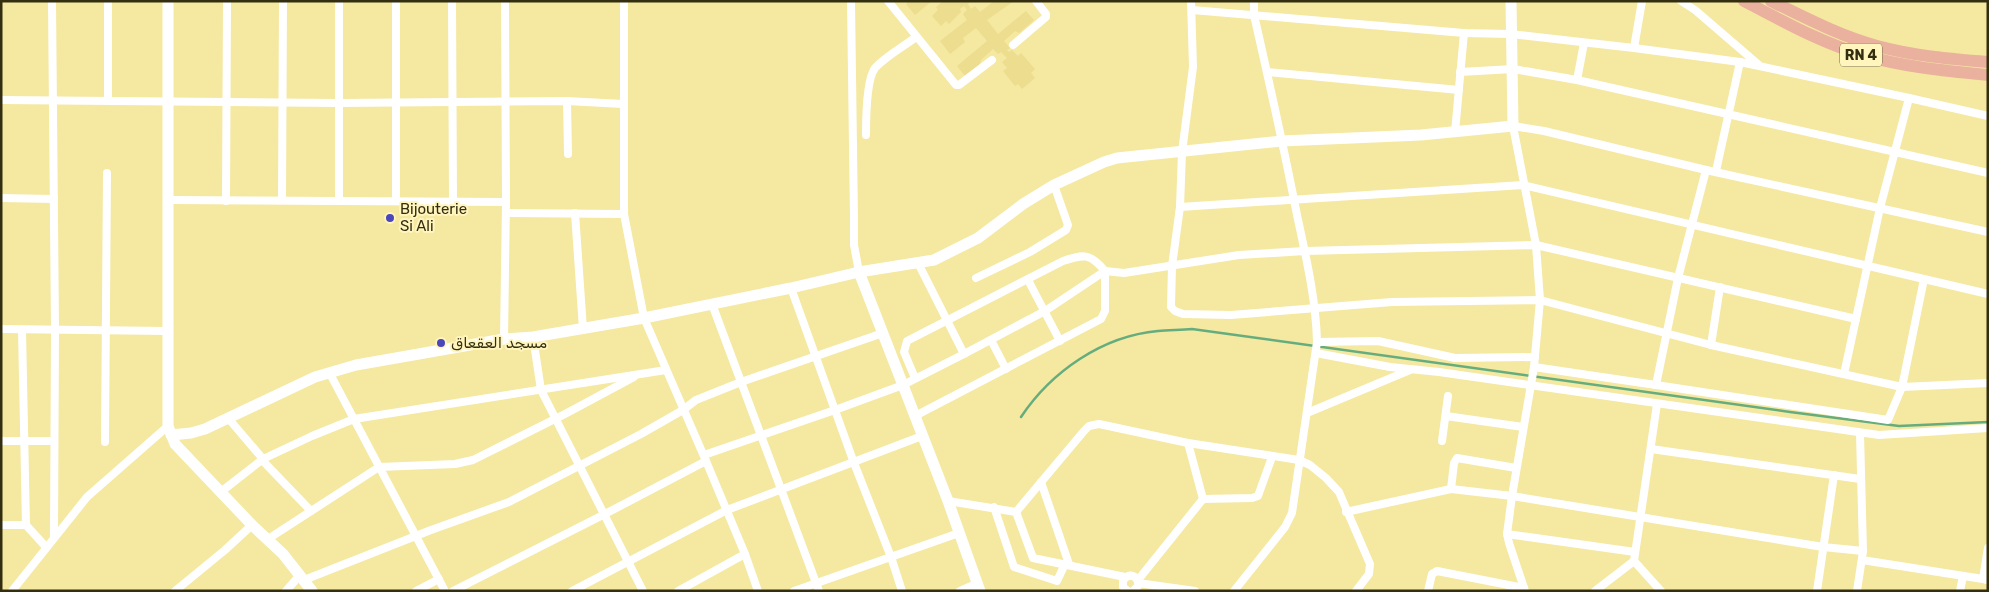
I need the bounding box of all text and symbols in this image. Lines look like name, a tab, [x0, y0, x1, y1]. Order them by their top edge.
road number: RN 4	[1840, 44, 1882, 66]
place label: Bijouterie Si Ali	[400, 200, 467, 235]
marker: Bijouterie Si Ali	[384, 212, 396, 224]
place label: مسجد العقعاق	[451, 334, 547, 352]
marker: مسجد العقعاق	[435, 337, 447, 349]

